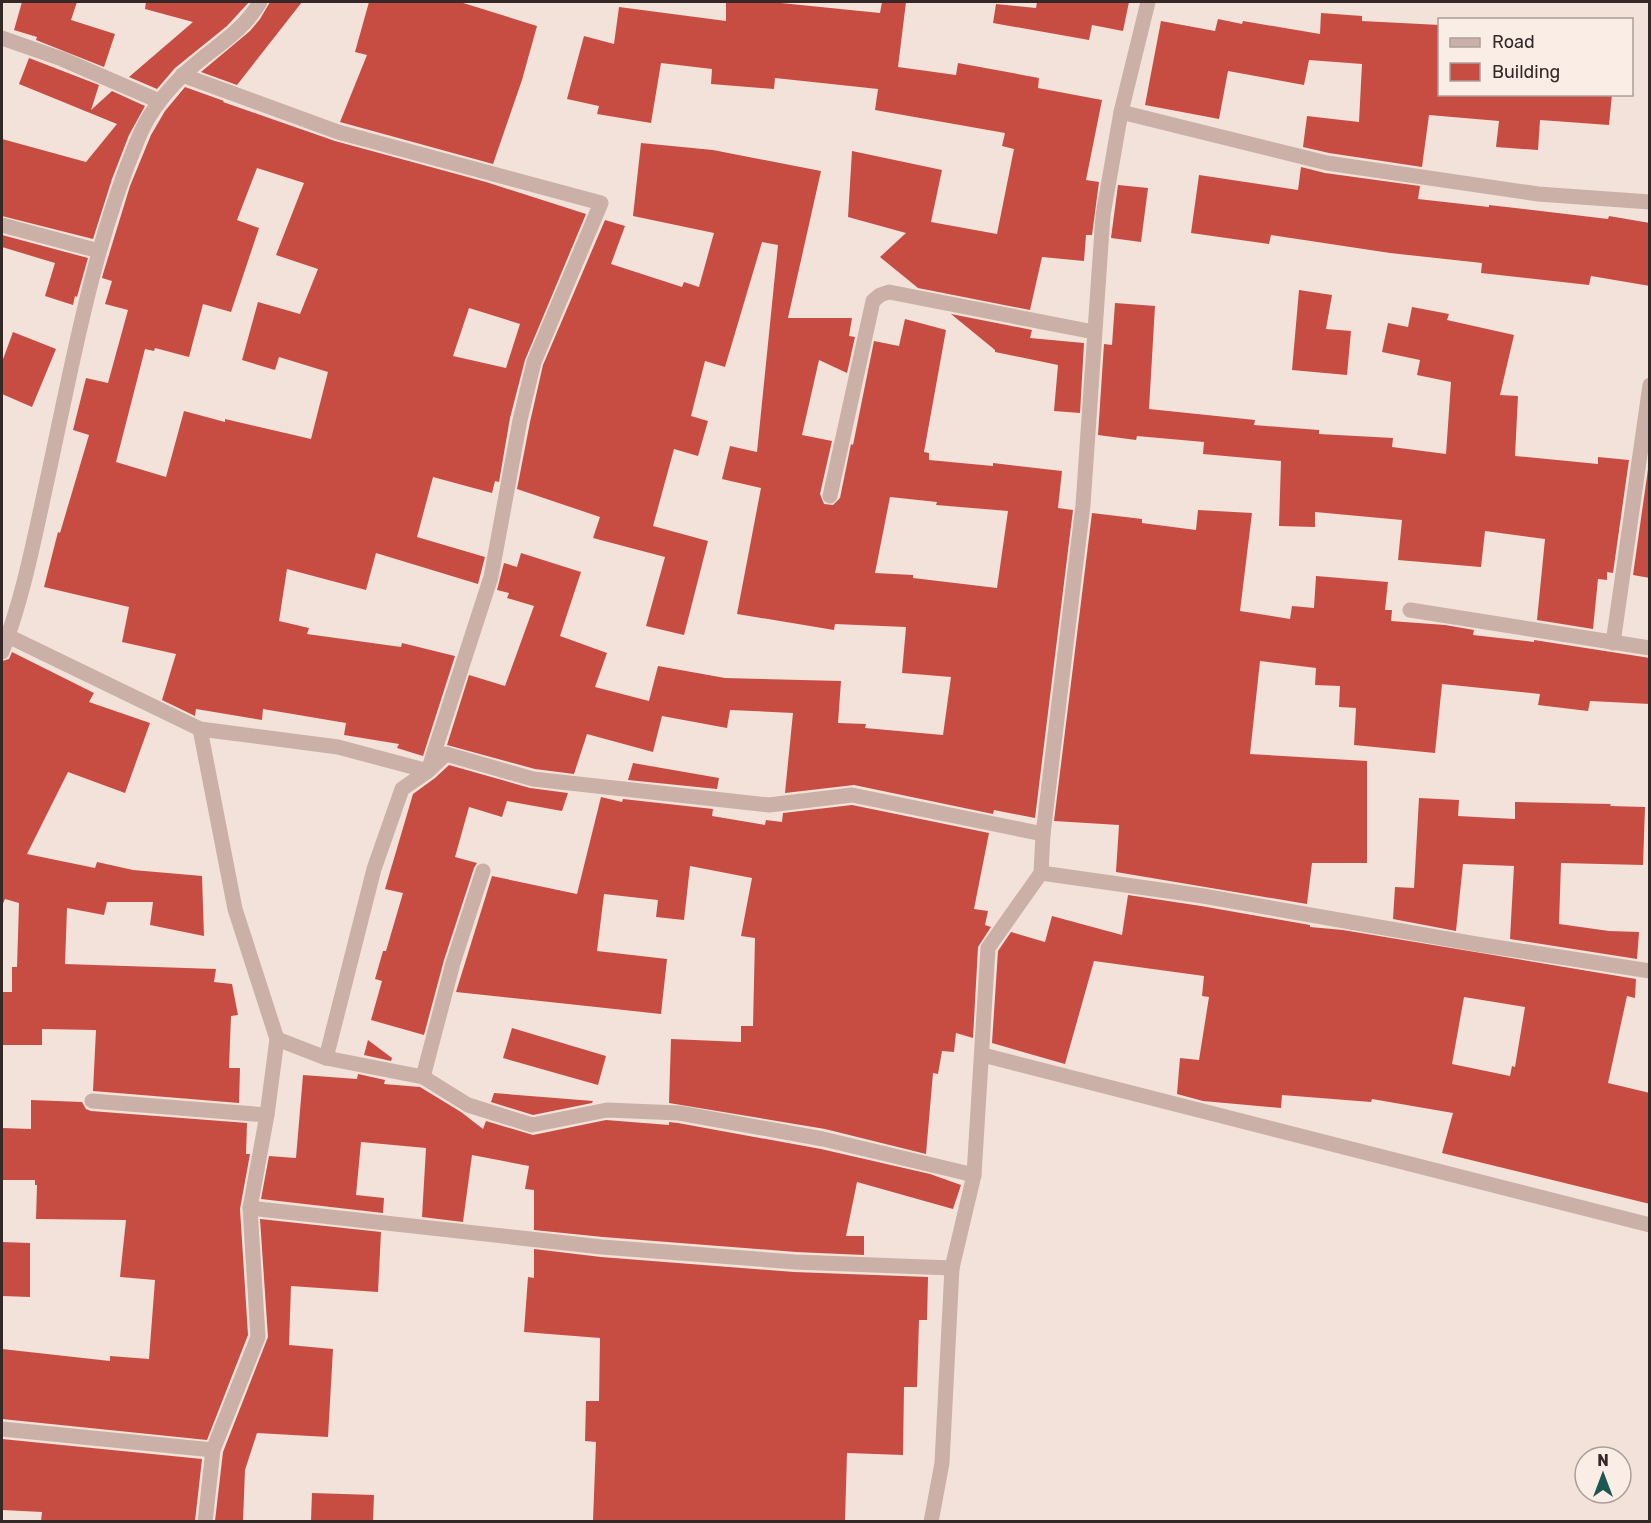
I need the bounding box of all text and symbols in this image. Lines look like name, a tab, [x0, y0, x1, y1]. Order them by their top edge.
legend	[1438, 18, 1633, 96]
text: Road	[1492, 31, 1535, 53]
text: Building	[1492, 61, 1560, 83]
north arrow	[1573, 1445, 1633, 1505]
text: N	[1597, 1451, 1609, 1470]

